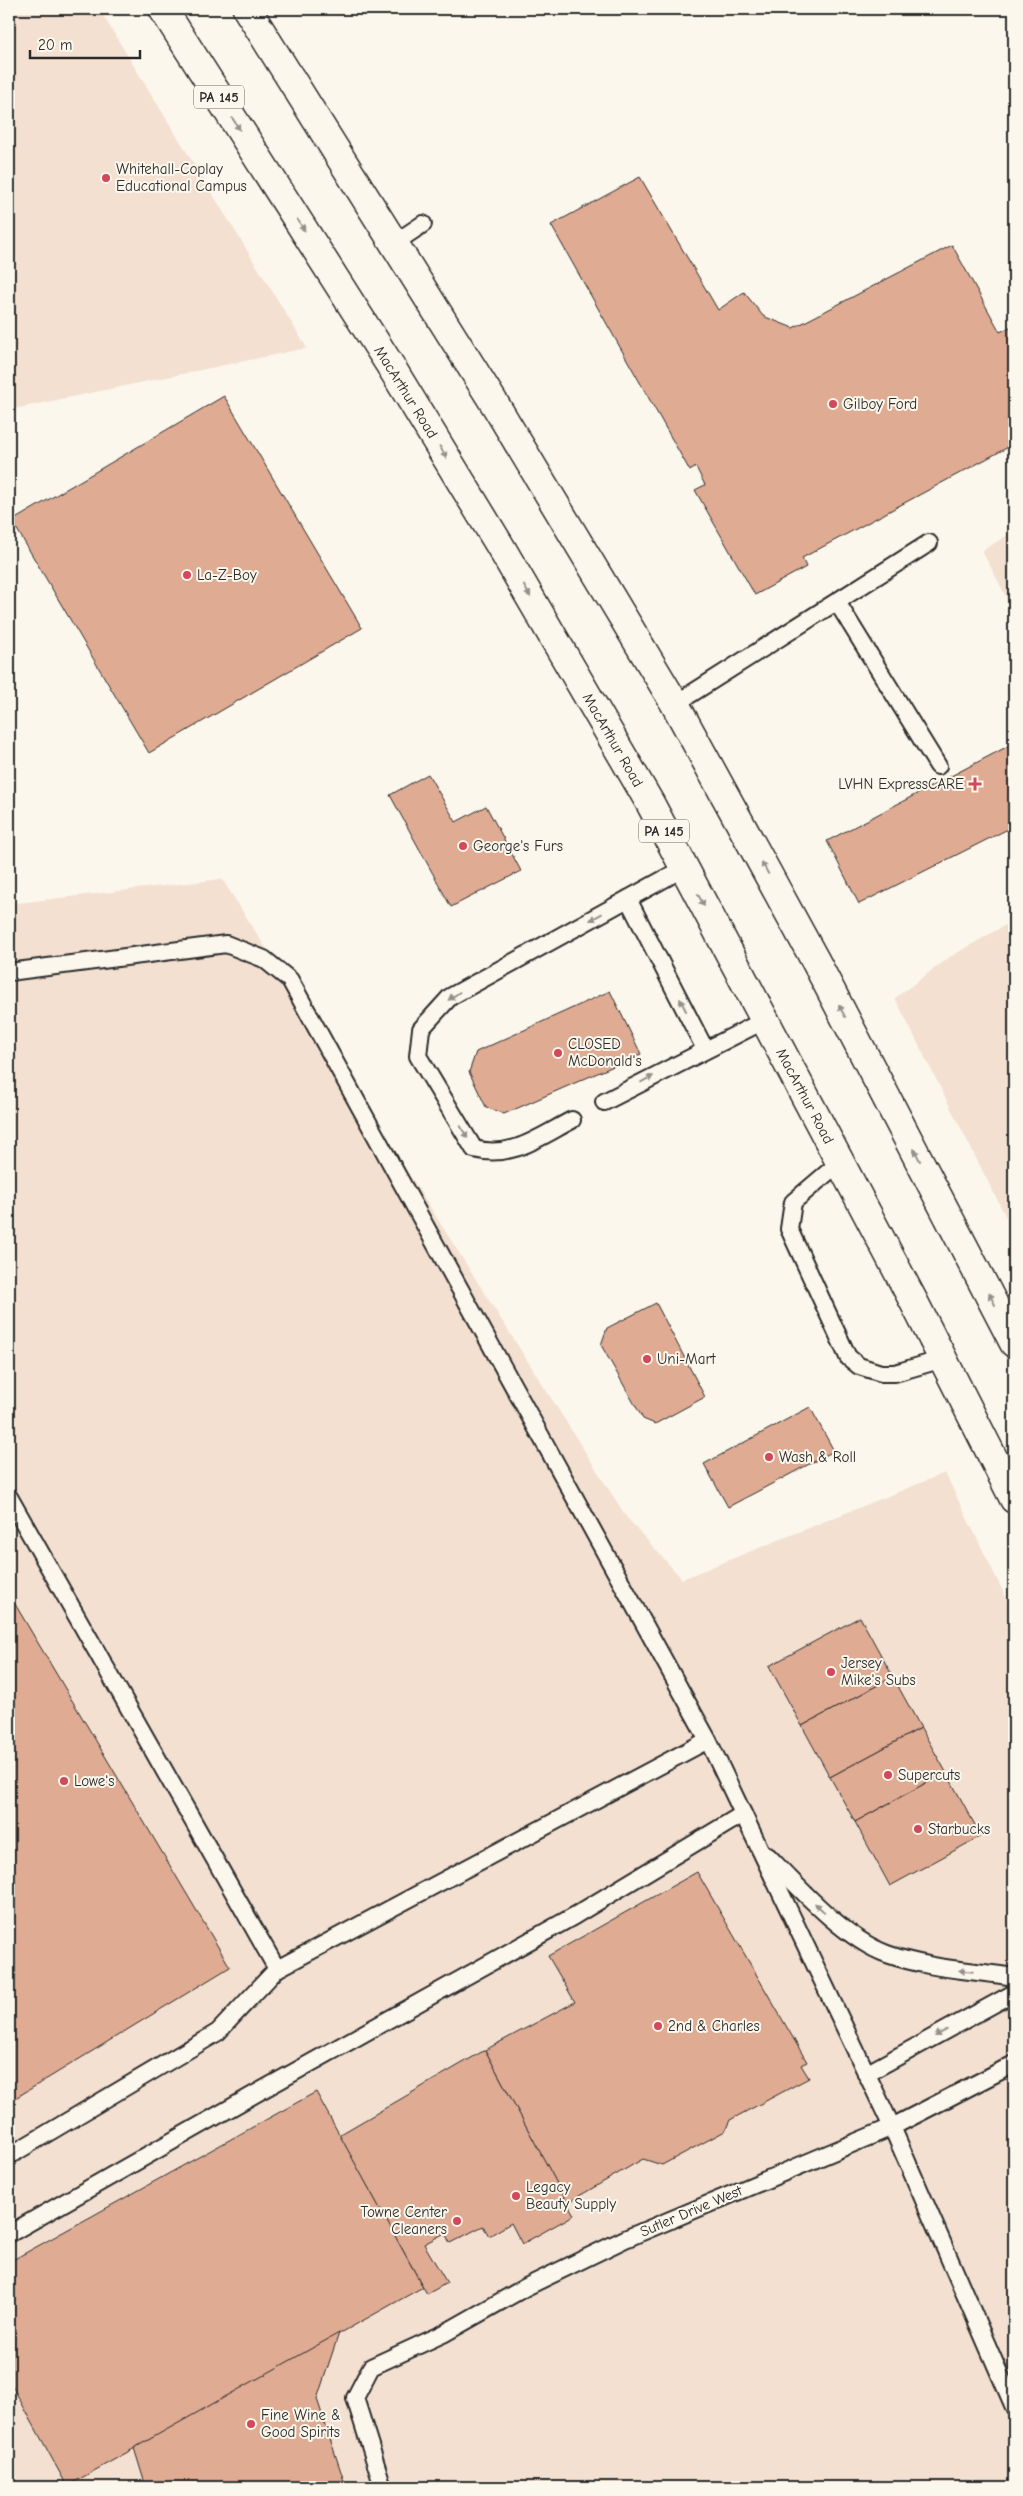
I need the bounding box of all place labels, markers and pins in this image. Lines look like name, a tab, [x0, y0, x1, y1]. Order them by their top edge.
place label: Whitehall-Coplay Educational Campus	[116, 160, 247, 195]
marker: Whitehall-Coplay Educational Campus	[100, 172, 112, 184]
place label: Gilboy Ford	[843, 395, 917, 413]
marker: Gilboy Ford	[827, 398, 839, 410]
place label: La-Z-Boy	[197, 566, 257, 584]
marker: La-Z-Boy	[181, 569, 193, 581]
place label: LVHN ExpressCARE	[838, 775, 964, 793]
marker: LVHN ExpressCARE	[968, 777, 982, 791]
place label: George's Furs	[473, 837, 563, 855]
marker: George's Furs	[457, 840, 469, 852]
place label: CLOSED McDonald's	[568, 1035, 642, 1070]
marker: CLOSED McDonald's	[552, 1047, 564, 1059]
place label: Uni-Mart	[657, 1350, 716, 1368]
marker: Uni-Mart	[641, 1353, 653, 1365]
place label: Wash & Roll	[779, 1448, 856, 1466]
marker: Wash & Roll	[763, 1451, 775, 1463]
place label: Jersey Mike's Subs	[841, 1654, 916, 1689]
marker: Jersey Mike's Subs	[825, 1666, 837, 1678]
place label: Supercuts	[898, 1766, 960, 1784]
marker: Supercuts	[882, 1769, 894, 1781]
place label: Lowe's	[74, 1772, 114, 1790]
marker: Lowe's	[58, 1775, 70, 1787]
place label: Starbucks	[928, 1820, 990, 1838]
marker: Starbucks	[912, 1823, 924, 1835]
place label: 2nd & Charles	[668, 2017, 760, 2035]
marker: 2nd & Charles	[652, 2020, 664, 2032]
place label: Legacy Beauty Supply	[526, 2178, 616, 2213]
marker: Legacy Beauty Supply	[510, 2190, 522, 2202]
place label: Towne Center Cleaners	[361, 2203, 447, 2238]
marker: Towne Center Cleaners	[451, 2215, 463, 2227]
place label: Fine Wine & Good Spirits	[261, 2406, 341, 2441]
marker: Fine Wine & Good Spirits	[245, 2418, 257, 2430]

